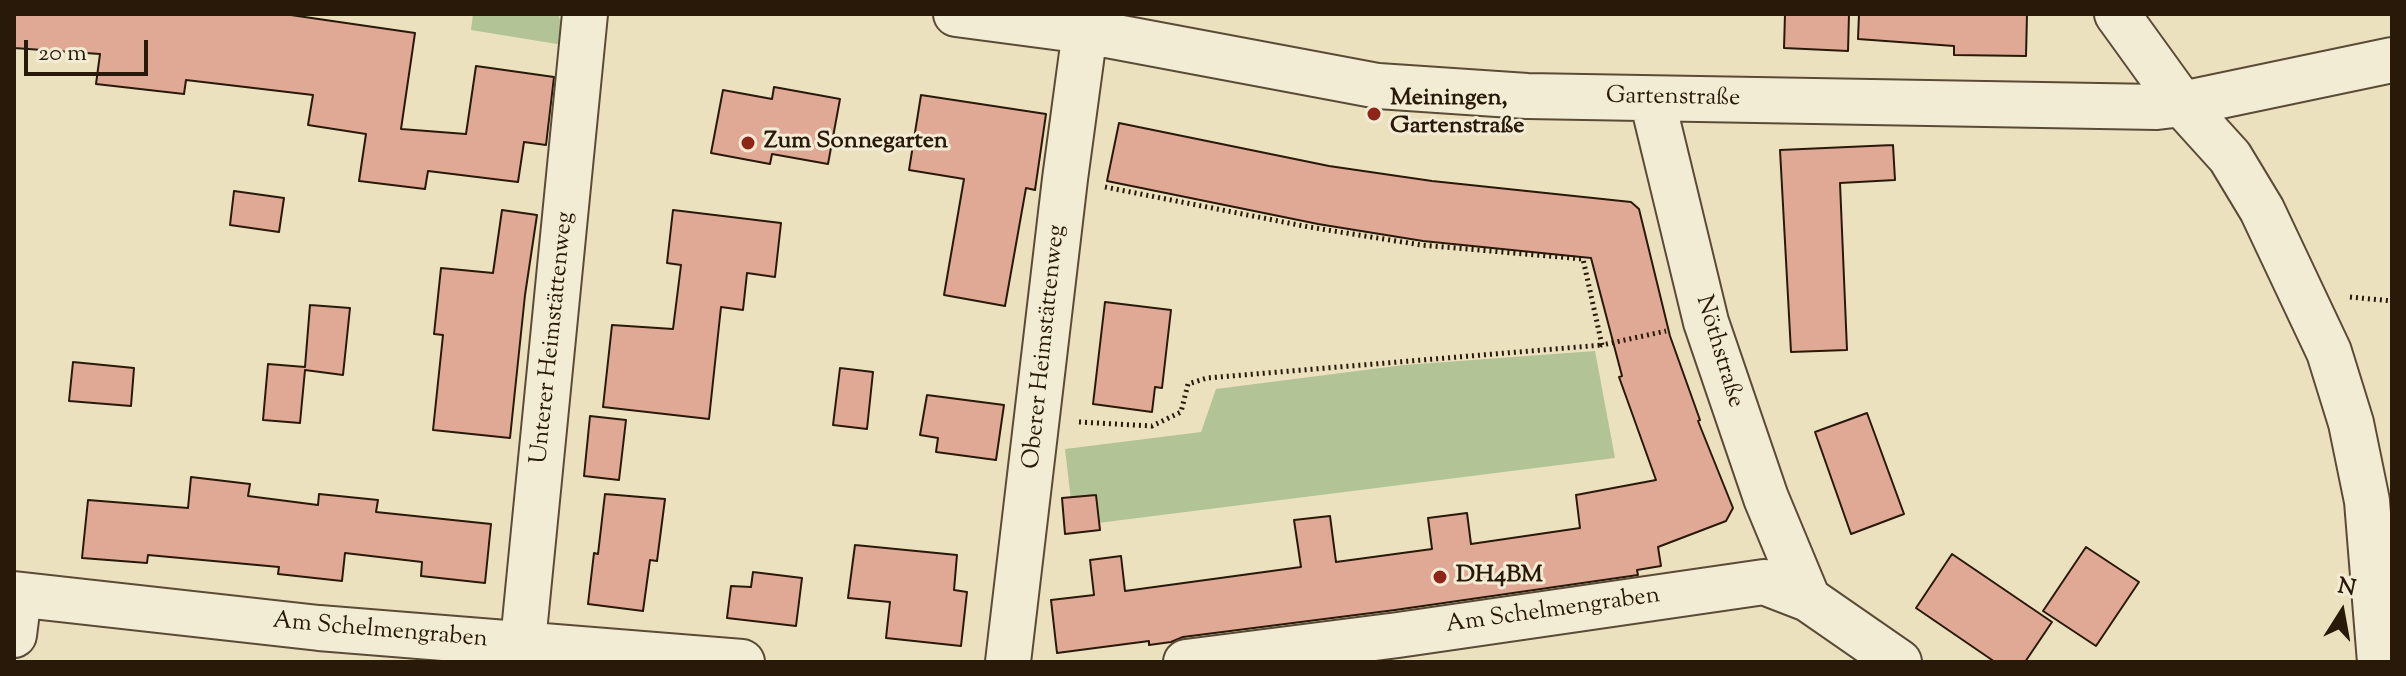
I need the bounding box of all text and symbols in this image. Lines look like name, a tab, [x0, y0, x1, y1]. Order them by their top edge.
scale bar	[28, 24, 152, 74]
text: 20 m	[38, 37, 87, 71]
street label: Gartenstraße	[1606, 83, 1740, 115]
place label: Meiningen, Gartenstraße	[1390, 86, 1524, 142]
marker: Meiningen, Gartenstraße	[1365, 105, 1383, 123]
place label: Zum Sonnegarten	[764, 129, 948, 157]
marker: Zum Sonnegarten	[739, 134, 757, 152]
street label: Unterer Heimstättenweg	[526, 210, 582, 466]
street label: Oberer Heimstättenweg	[1019, 223, 1073, 471]
street label: Nöthstraße	[1687, 292, 1749, 412]
place label: DH4BM	[1456, 563, 1543, 591]
marker: DH4BM	[1431, 568, 1449, 586]
text: N	[2335, 571, 2358, 606]
north arrow	[2302, 572, 2382, 652]
street label: Am Schelmengraben	[1444, 583, 1662, 641]
street label: Am Schelmengraben	[271, 608, 489, 656]

